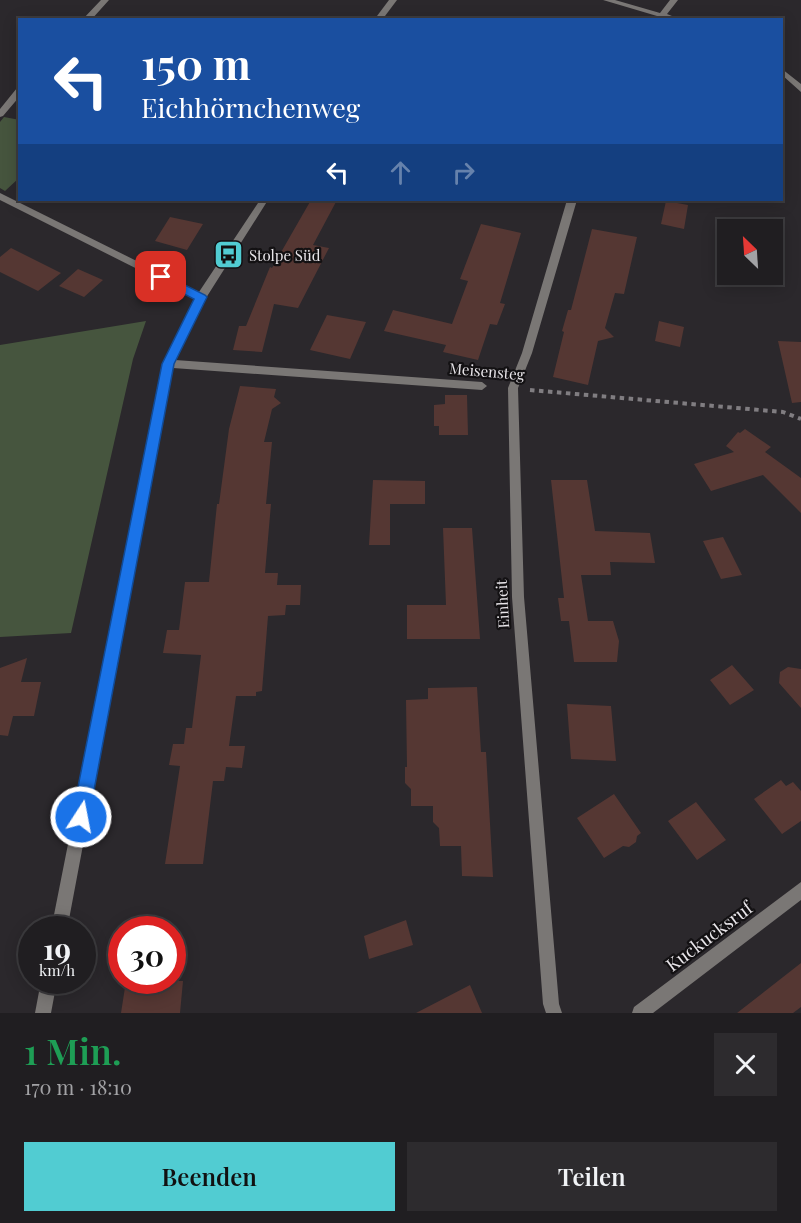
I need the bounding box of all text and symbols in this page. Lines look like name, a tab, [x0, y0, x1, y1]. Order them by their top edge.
text: 150 m	[141, 35, 251, 91]
icon: left	[42, 42, 120, 120]
text: Eichhörnchenweg	[141, 89, 360, 125]
icon: left	[321, 156, 354, 189]
icon: ahead	[384, 156, 417, 189]
icon: right	[447, 156, 480, 189]
north arrow	[717, 219, 783, 285]
map controls	[717, 219, 783, 285]
bus stop icon: Stolpe Süd	[212, 239, 244, 271]
place label: Stolpe Süd	[249, 245, 321, 265]
pin	[135, 251, 186, 302]
icon: arrive	[144, 260, 177, 293]
street label: Meisensteg	[448, 358, 526, 384]
street label: Einheit	[491, 579, 513, 629]
position arrow	[49, 785, 113, 849]
street label: Kuckucksruf	[661, 894, 759, 976]
speed limit sign: 30	[108, 916, 186, 994]
text: 19	[43, 928, 71, 968]
text: km/h	[39, 960, 75, 980]
text: 1 Min.	[24, 1026, 121, 1074]
button: close	[714, 1033, 777, 1096]
text: 170 m · 18:10	[24, 1073, 132, 1100]
button: Beenden	[24, 1142, 395, 1211]
button: Teilen	[407, 1142, 777, 1211]

